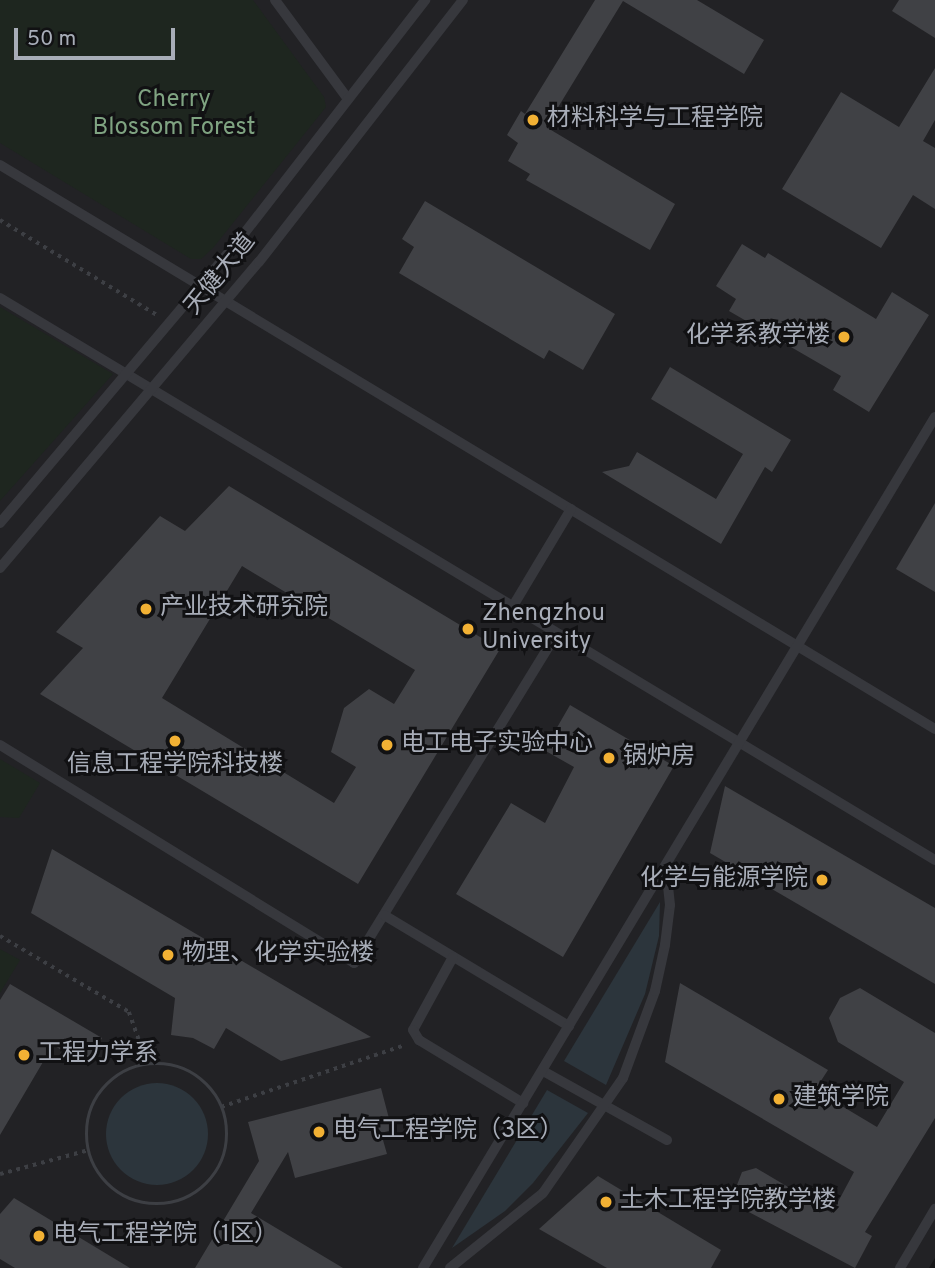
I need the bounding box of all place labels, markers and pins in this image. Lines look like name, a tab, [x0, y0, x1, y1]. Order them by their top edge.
place label: 材料科学与工程学院	[547, 106, 763, 134]
marker: 材料科学与工程学院	[525, 112, 541, 128]
place label: 化学系教学楼	[686, 323, 830, 351]
marker: 化学系教学楼	[836, 329, 852, 345]
place label: 产业技术研究院	[160, 595, 328, 623]
marker: 产业技术研究院	[138, 601, 154, 617]
place label: Zhengzhou University	[482, 601, 605, 657]
marker: Zhengzhou University	[460, 621, 476, 637]
place label: 电工电子实验中心	[401, 731, 593, 759]
marker: 信息工程学院科技楼	[167, 733, 183, 749]
marker: 电工电子实验中心	[379, 737, 395, 753]
place label: 锅炉房	[623, 744, 695, 772]
marker: 锅炉房	[601, 750, 617, 766]
place label: 信息工程学院科技楼	[67, 752, 283, 780]
place label: 化学与能源学院	[640, 866, 808, 894]
marker: 化学与能源学院	[814, 872, 830, 888]
place label: 物理、化学实验楼	[182, 941, 374, 969]
marker: 物理、化学实验楼	[160, 947, 176, 963]
place label: 工程力学系	[38, 1041, 158, 1069]
marker: 工程力学系	[16, 1047, 32, 1063]
place label: 建筑学院	[793, 1085, 889, 1113]
marker: 建筑学院	[771, 1091, 787, 1107]
place label: 电气工程学院（3区）	[333, 1118, 563, 1146]
marker: 电气工程学院（3区）	[311, 1124, 327, 1140]
place label: 土木工程学院教学楼	[620, 1188, 836, 1216]
marker: 土木工程学院教学楼	[598, 1194, 614, 1210]
place label: 电气工程学院（1区）	[53, 1222, 278, 1250]
marker: 电气工程学院（1区）	[31, 1228, 47, 1244]

